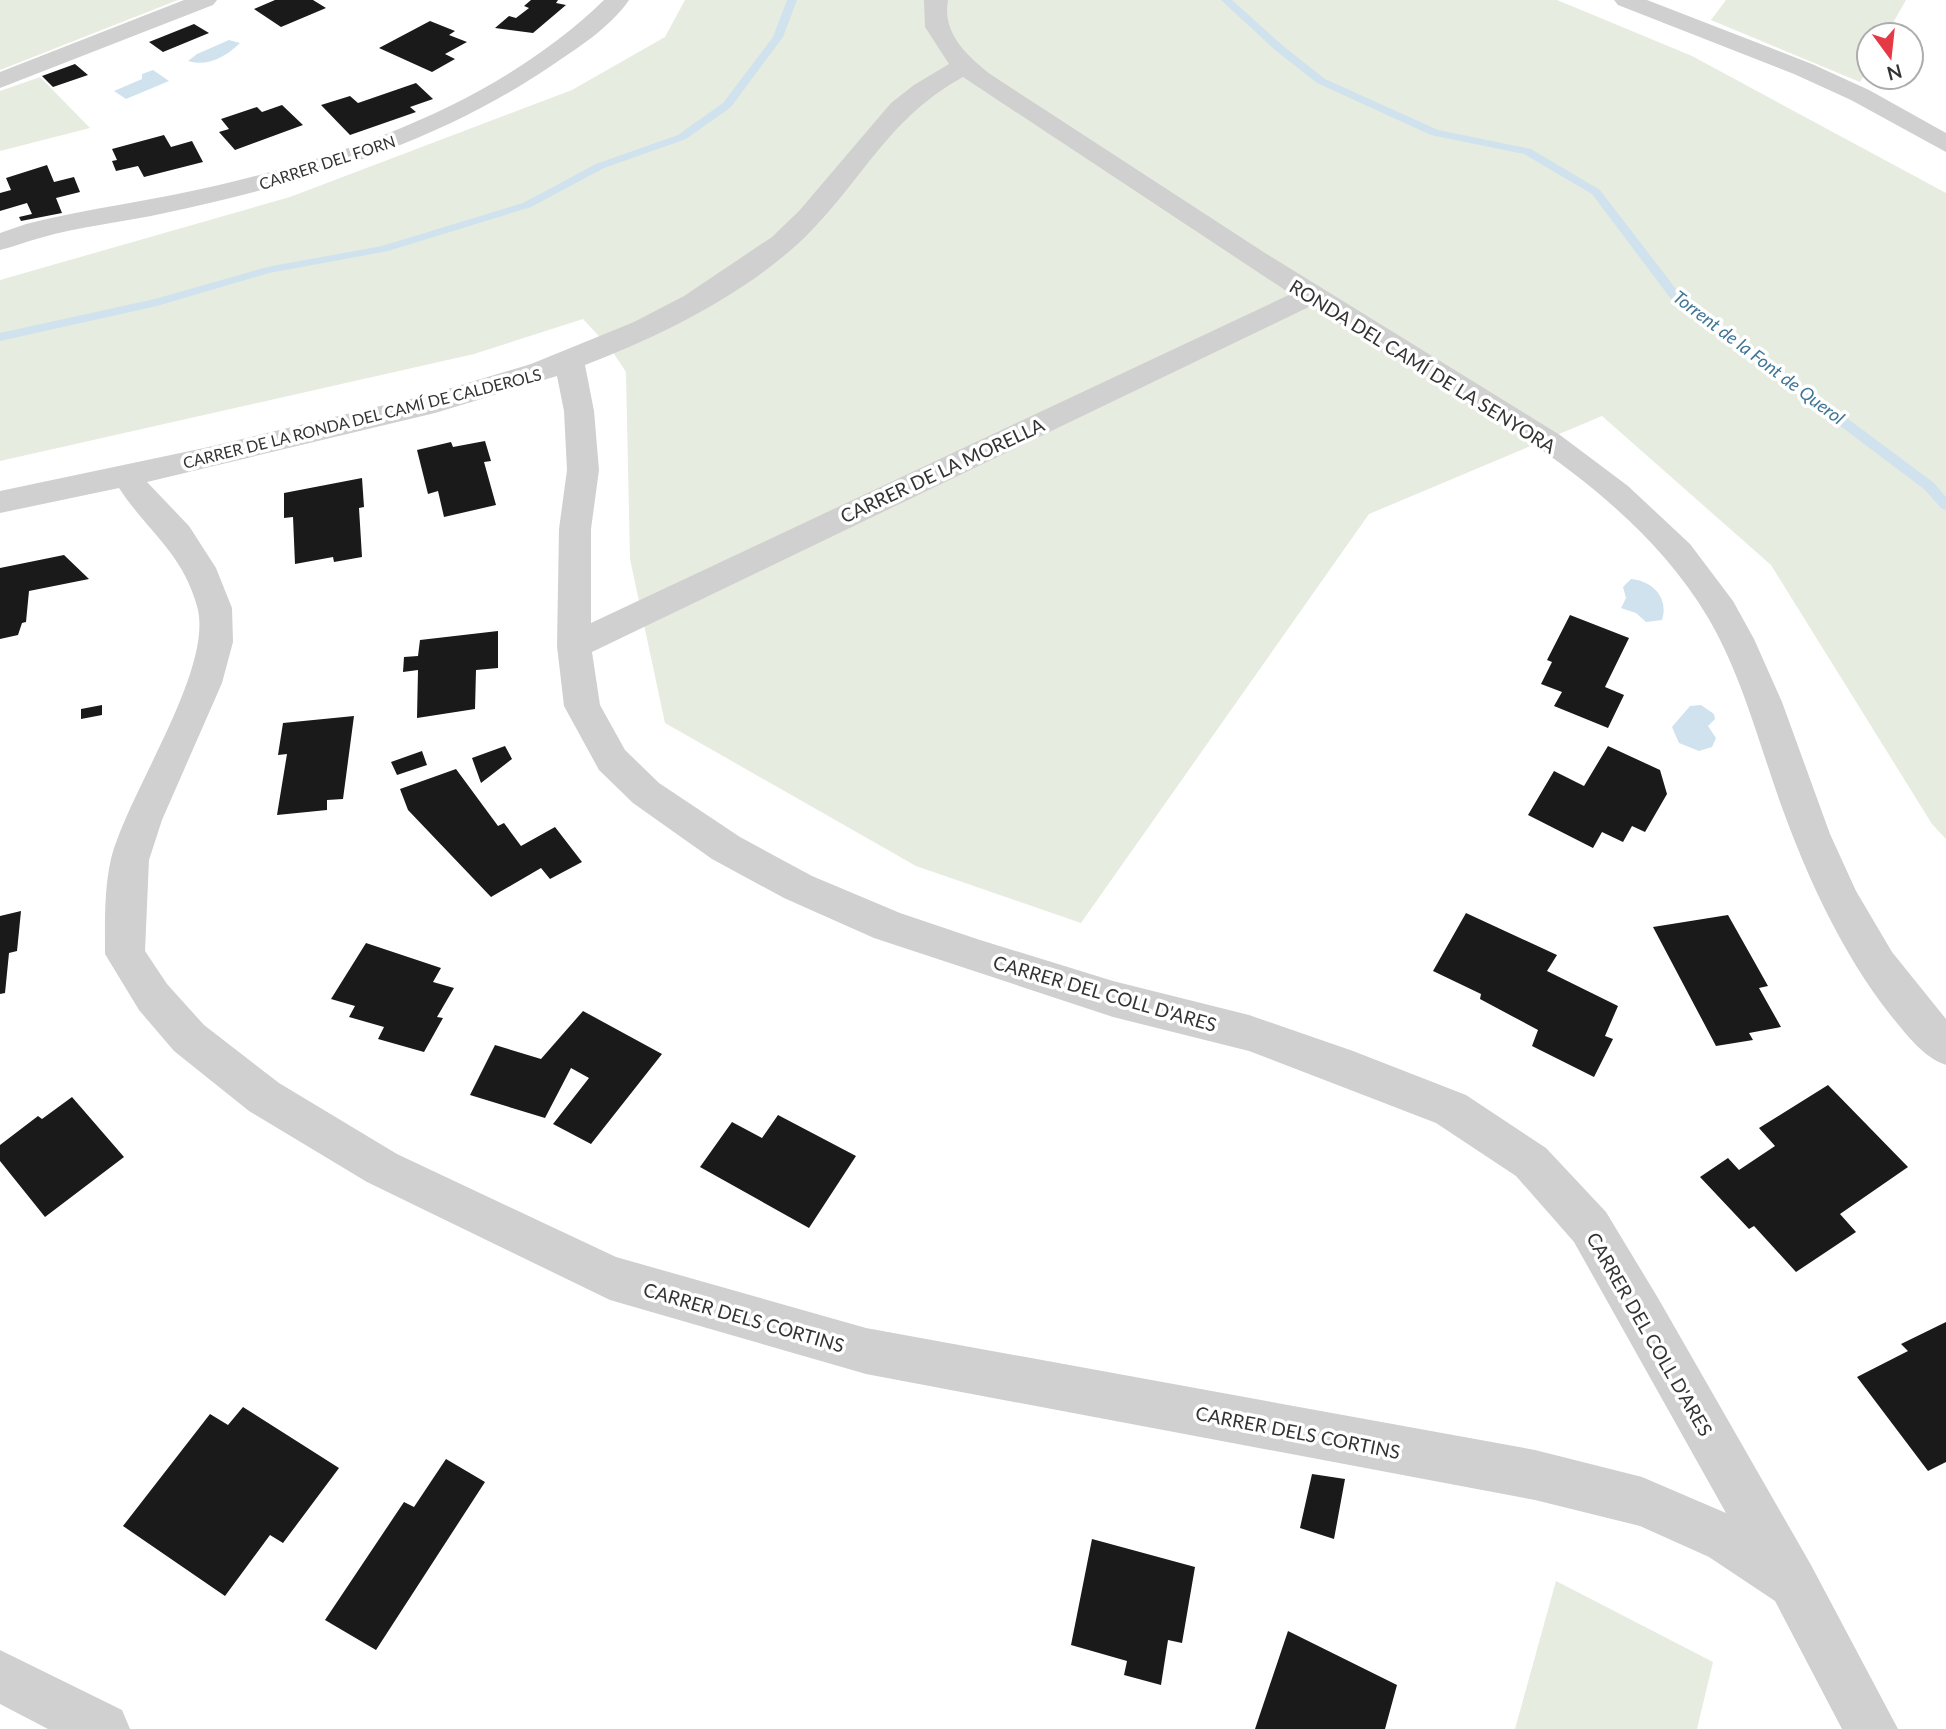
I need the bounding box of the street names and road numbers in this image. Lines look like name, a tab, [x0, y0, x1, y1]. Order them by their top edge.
street label: CARRER DEL FORN	[256, 131, 398, 193]
street label: RONDA DEL CAMÍ DE LA SENYORA	[1286, 274, 1560, 458]
street label: CARRER DE LA RONDA DEL CAMÍ DE CALDEROLS	[181, 364, 543, 472]
street label: CARRER DE LA MORELLA	[836, 413, 1048, 527]
street label: CARRER DEL COLL D'ARES	[991, 950, 1219, 1036]
street label: CARRER DEL COLL D'ARES	[1582, 1228, 1718, 1440]
street label: CARRER DELS CORTINS	[641, 1277, 847, 1357]
street label: CARRER DELS CORTINS	[1194, 1401, 1402, 1463]

